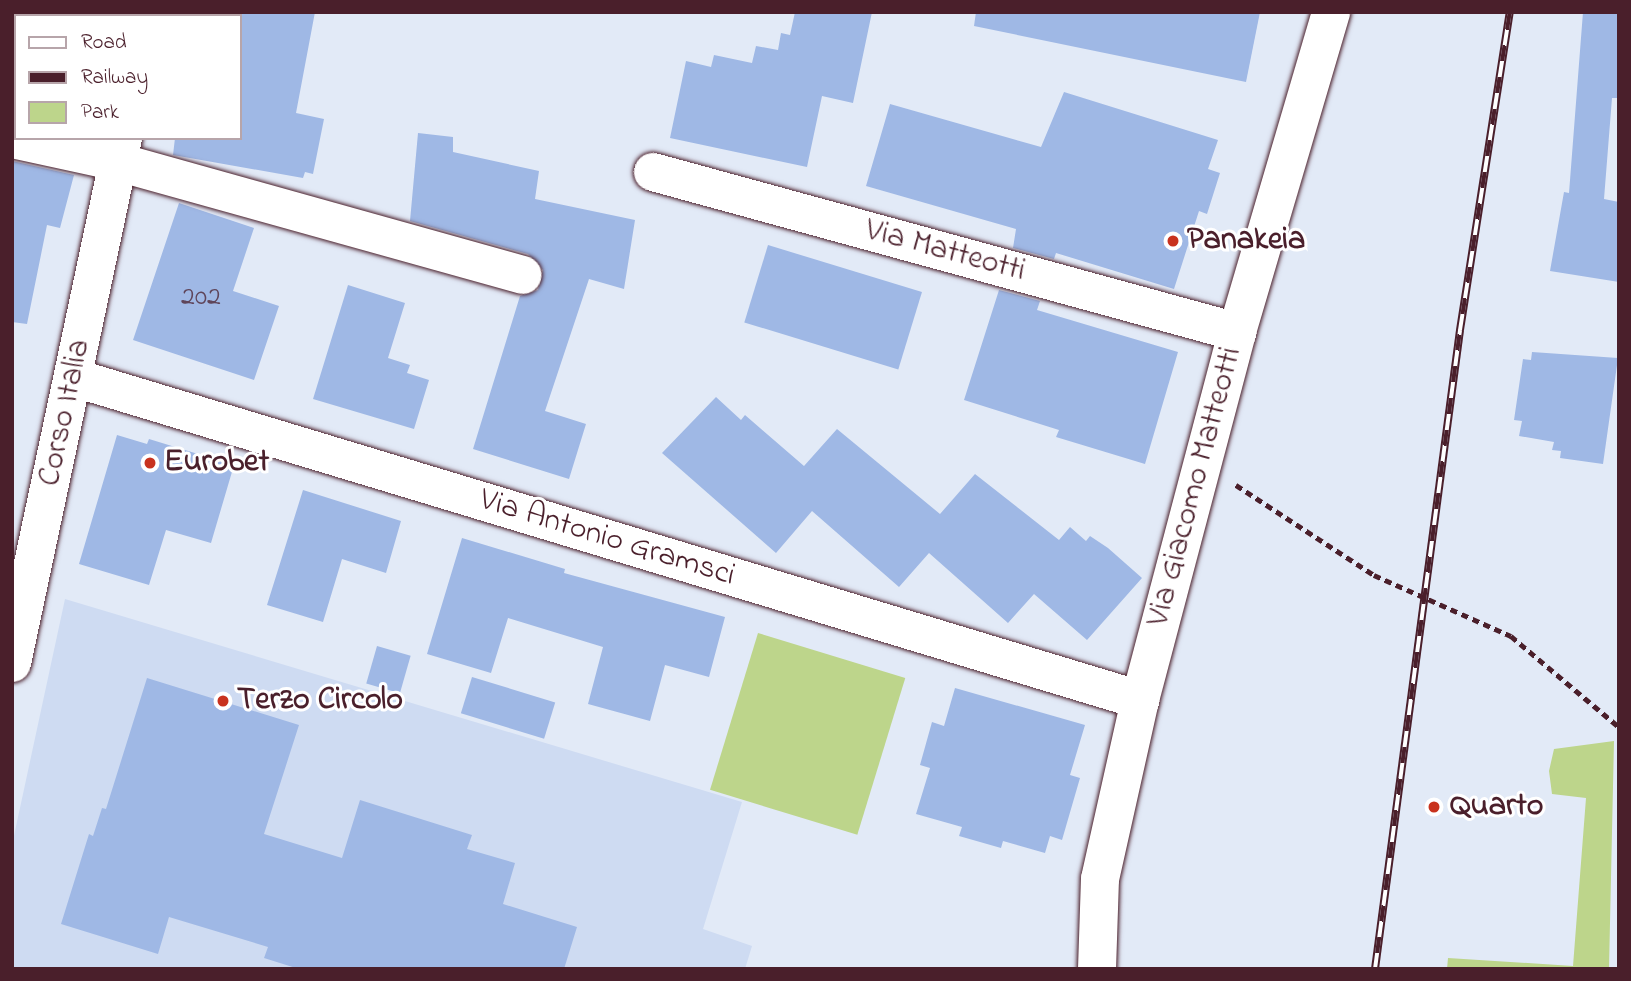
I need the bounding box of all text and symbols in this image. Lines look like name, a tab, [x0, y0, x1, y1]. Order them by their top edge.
legend	[14, 14, 242, 140]
text: Road	[81, 28, 127, 58]
text: Railway	[81, 63, 148, 93]
text: Park	[81, 98, 119, 128]
street label: Via Matteotti	[861, 212, 1029, 292]
place label: Panakeia	[1187, 222, 1305, 260]
marker: Panakeia	[1165, 233, 1181, 249]
house number: 202	[181, 281, 221, 315]
street label: Corso Italia	[32, 336, 100, 490]
street label: Via Giacomo Matteotti	[1140, 343, 1252, 631]
place label: Eurobet	[164, 444, 269, 482]
marker: Eurobet	[142, 455, 158, 471]
street label: Via Antonio Gramsci	[475, 482, 739, 596]
place label: Terzo Circolo	[237, 682, 403, 720]
marker: Terzo Circolo	[215, 693, 231, 709]
place label: Quarto	[1450, 788, 1543, 826]
marker: Quarto	[1424, 797, 1444, 817]

